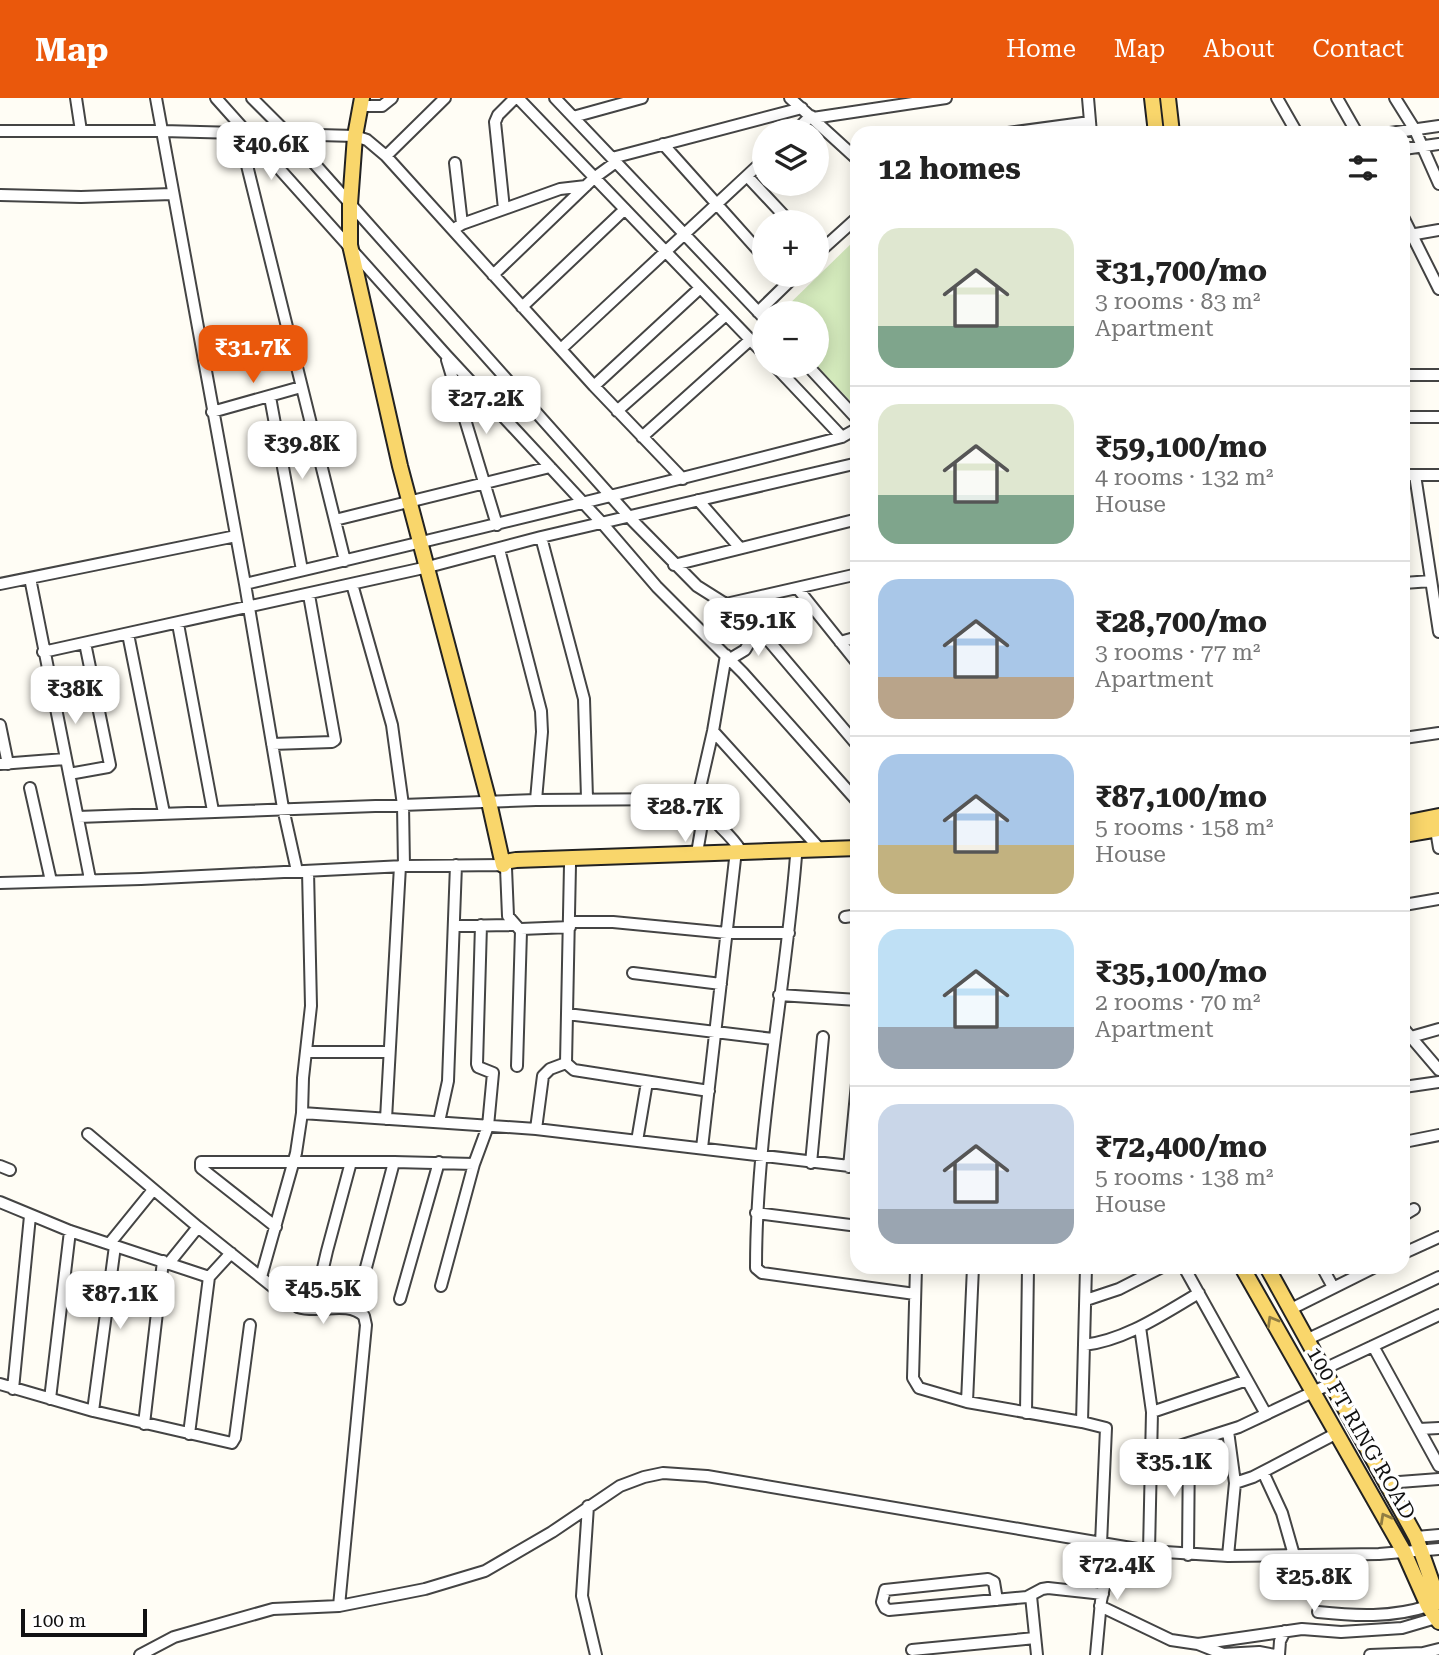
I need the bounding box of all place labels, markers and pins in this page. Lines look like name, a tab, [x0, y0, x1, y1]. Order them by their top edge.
pin: ₹40.6K	[214, 122, 328, 182]
pin: ₹31.7K	[196, 326, 310, 385]
pin: ₹27.2K	[429, 376, 543, 436]
pin: ₹39.8K	[245, 422, 359, 481]
pin: ₹59.1K	[701, 598, 815, 658]
pin: ₹38K	[34, 666, 116, 726]
pin: ₹28.7K	[628, 784, 742, 844]
pin: ₹45.5K	[266, 1266, 380, 1326]
pin: ₹87.1K	[63, 1272, 177, 1331]
pin: ₹35.1K	[1117, 1440, 1231, 1499]
pin: ₹72.4K	[1060, 1542, 1174, 1602]
pin: ₹25.8K	[1257, 1554, 1371, 1614]

